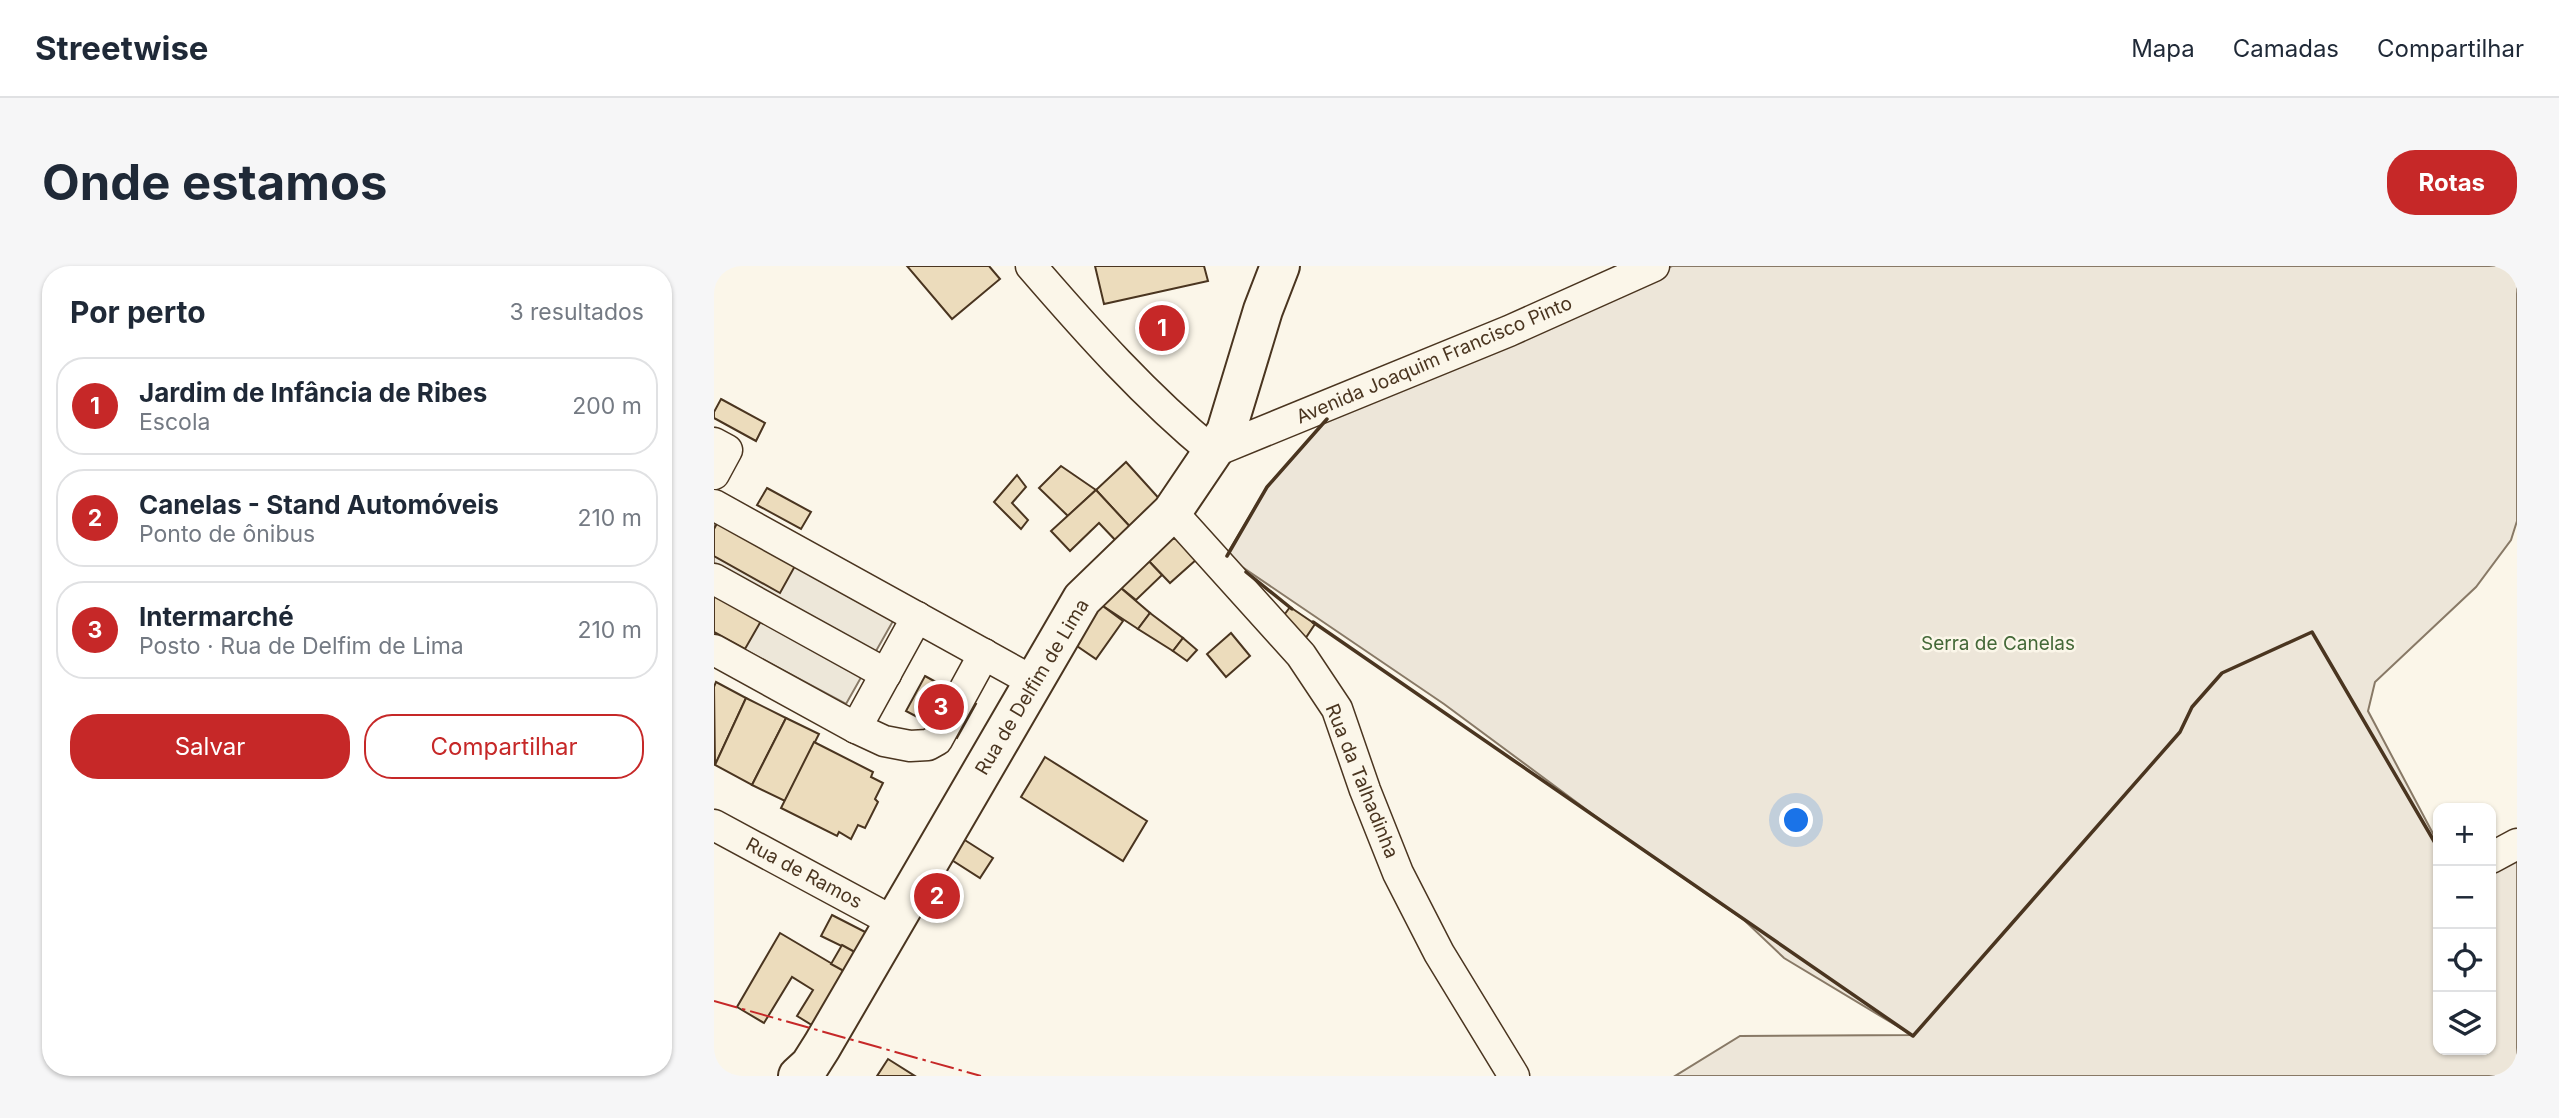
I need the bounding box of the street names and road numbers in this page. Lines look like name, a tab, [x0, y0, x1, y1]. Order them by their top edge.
street label: Avenida Joaquim Francisco Pinto	[1293, 291, 1575, 429]
street label: Rua de Delfim de Lima	[970, 595, 1094, 779]
street label: Rua da Talhadinha	[1321, 700, 1403, 862]
street label: Rua de Ramos	[742, 833, 866, 913]

